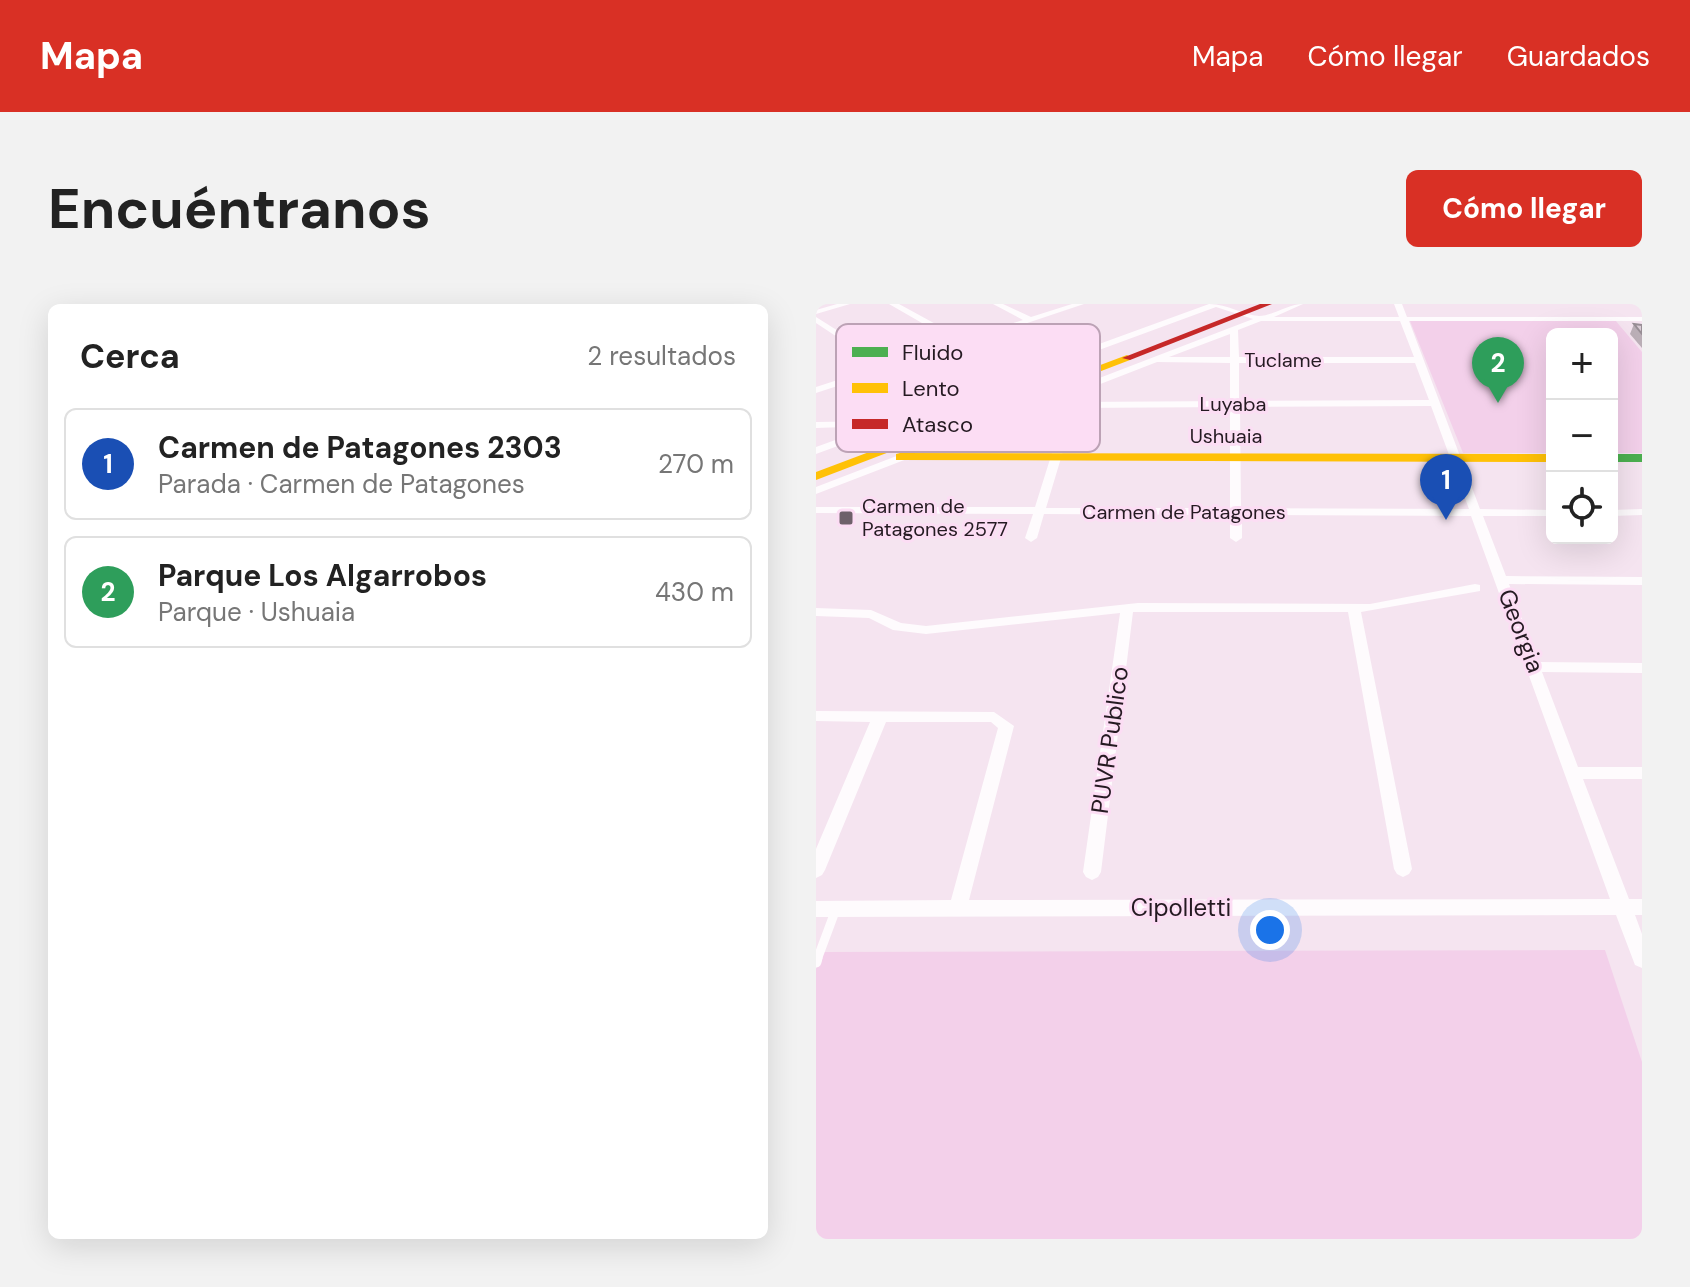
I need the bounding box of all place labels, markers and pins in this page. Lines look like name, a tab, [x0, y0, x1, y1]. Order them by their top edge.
pin: 2	[1472, 337, 1524, 403]
pin: 1	[1420, 454, 1472, 520]
place label: Carmen de Patagones 2577	[862, 493, 1008, 542]
marker: Carmen de Patagones 2577	[837, 509, 855, 527]

